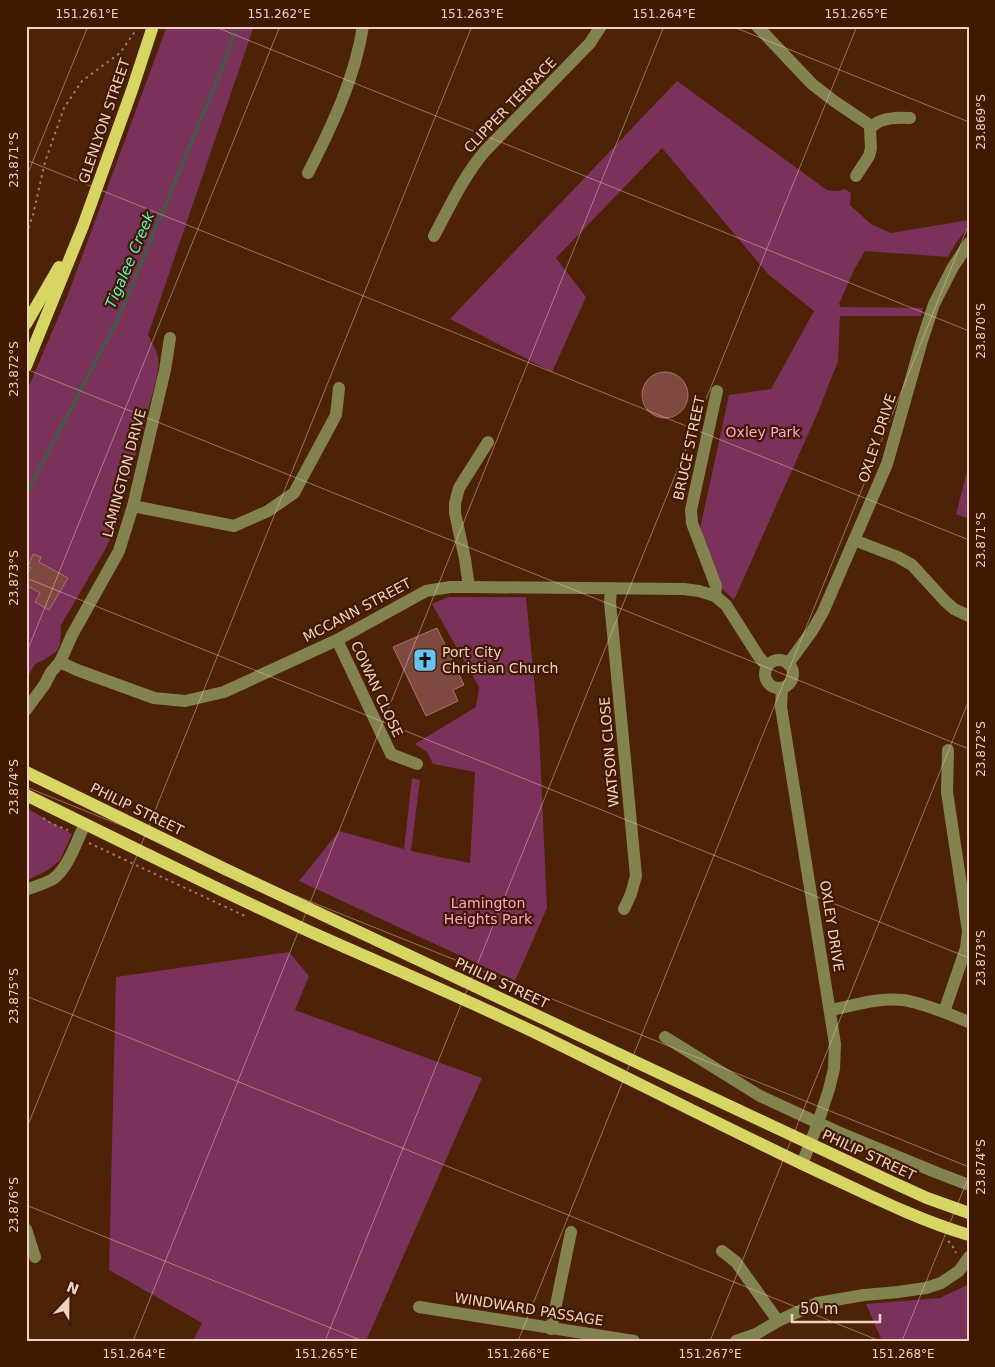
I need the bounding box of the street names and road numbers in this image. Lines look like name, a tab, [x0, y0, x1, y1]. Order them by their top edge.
street label: CLIPPER TERRACE	[461, 54, 559, 156]
street label: GLENLYON STREET	[75, 56, 133, 186]
street label: OXLEY DRIVE	[855, 392, 899, 484]
street label: BRUCE STREET	[670, 394, 708, 502]
street label: LAMINGTON DRIVE	[99, 407, 149, 539]
street label: MCCANN STREET	[300, 575, 414, 645]
street label: COWAN CLOSE	[348, 638, 406, 740]
street label: WATSON CLOSE	[596, 696, 622, 808]
street label: PHILIP STREET	[88, 780, 186, 839]
street label: OXLEY DRIVE	[817, 879, 847, 973]
street label: PHILIP STREET	[453, 954, 552, 1012]
street label: PHILIP STREET	[820, 1126, 919, 1184]
street label: WINDWARD PASSAGE	[453, 1289, 605, 1329]

